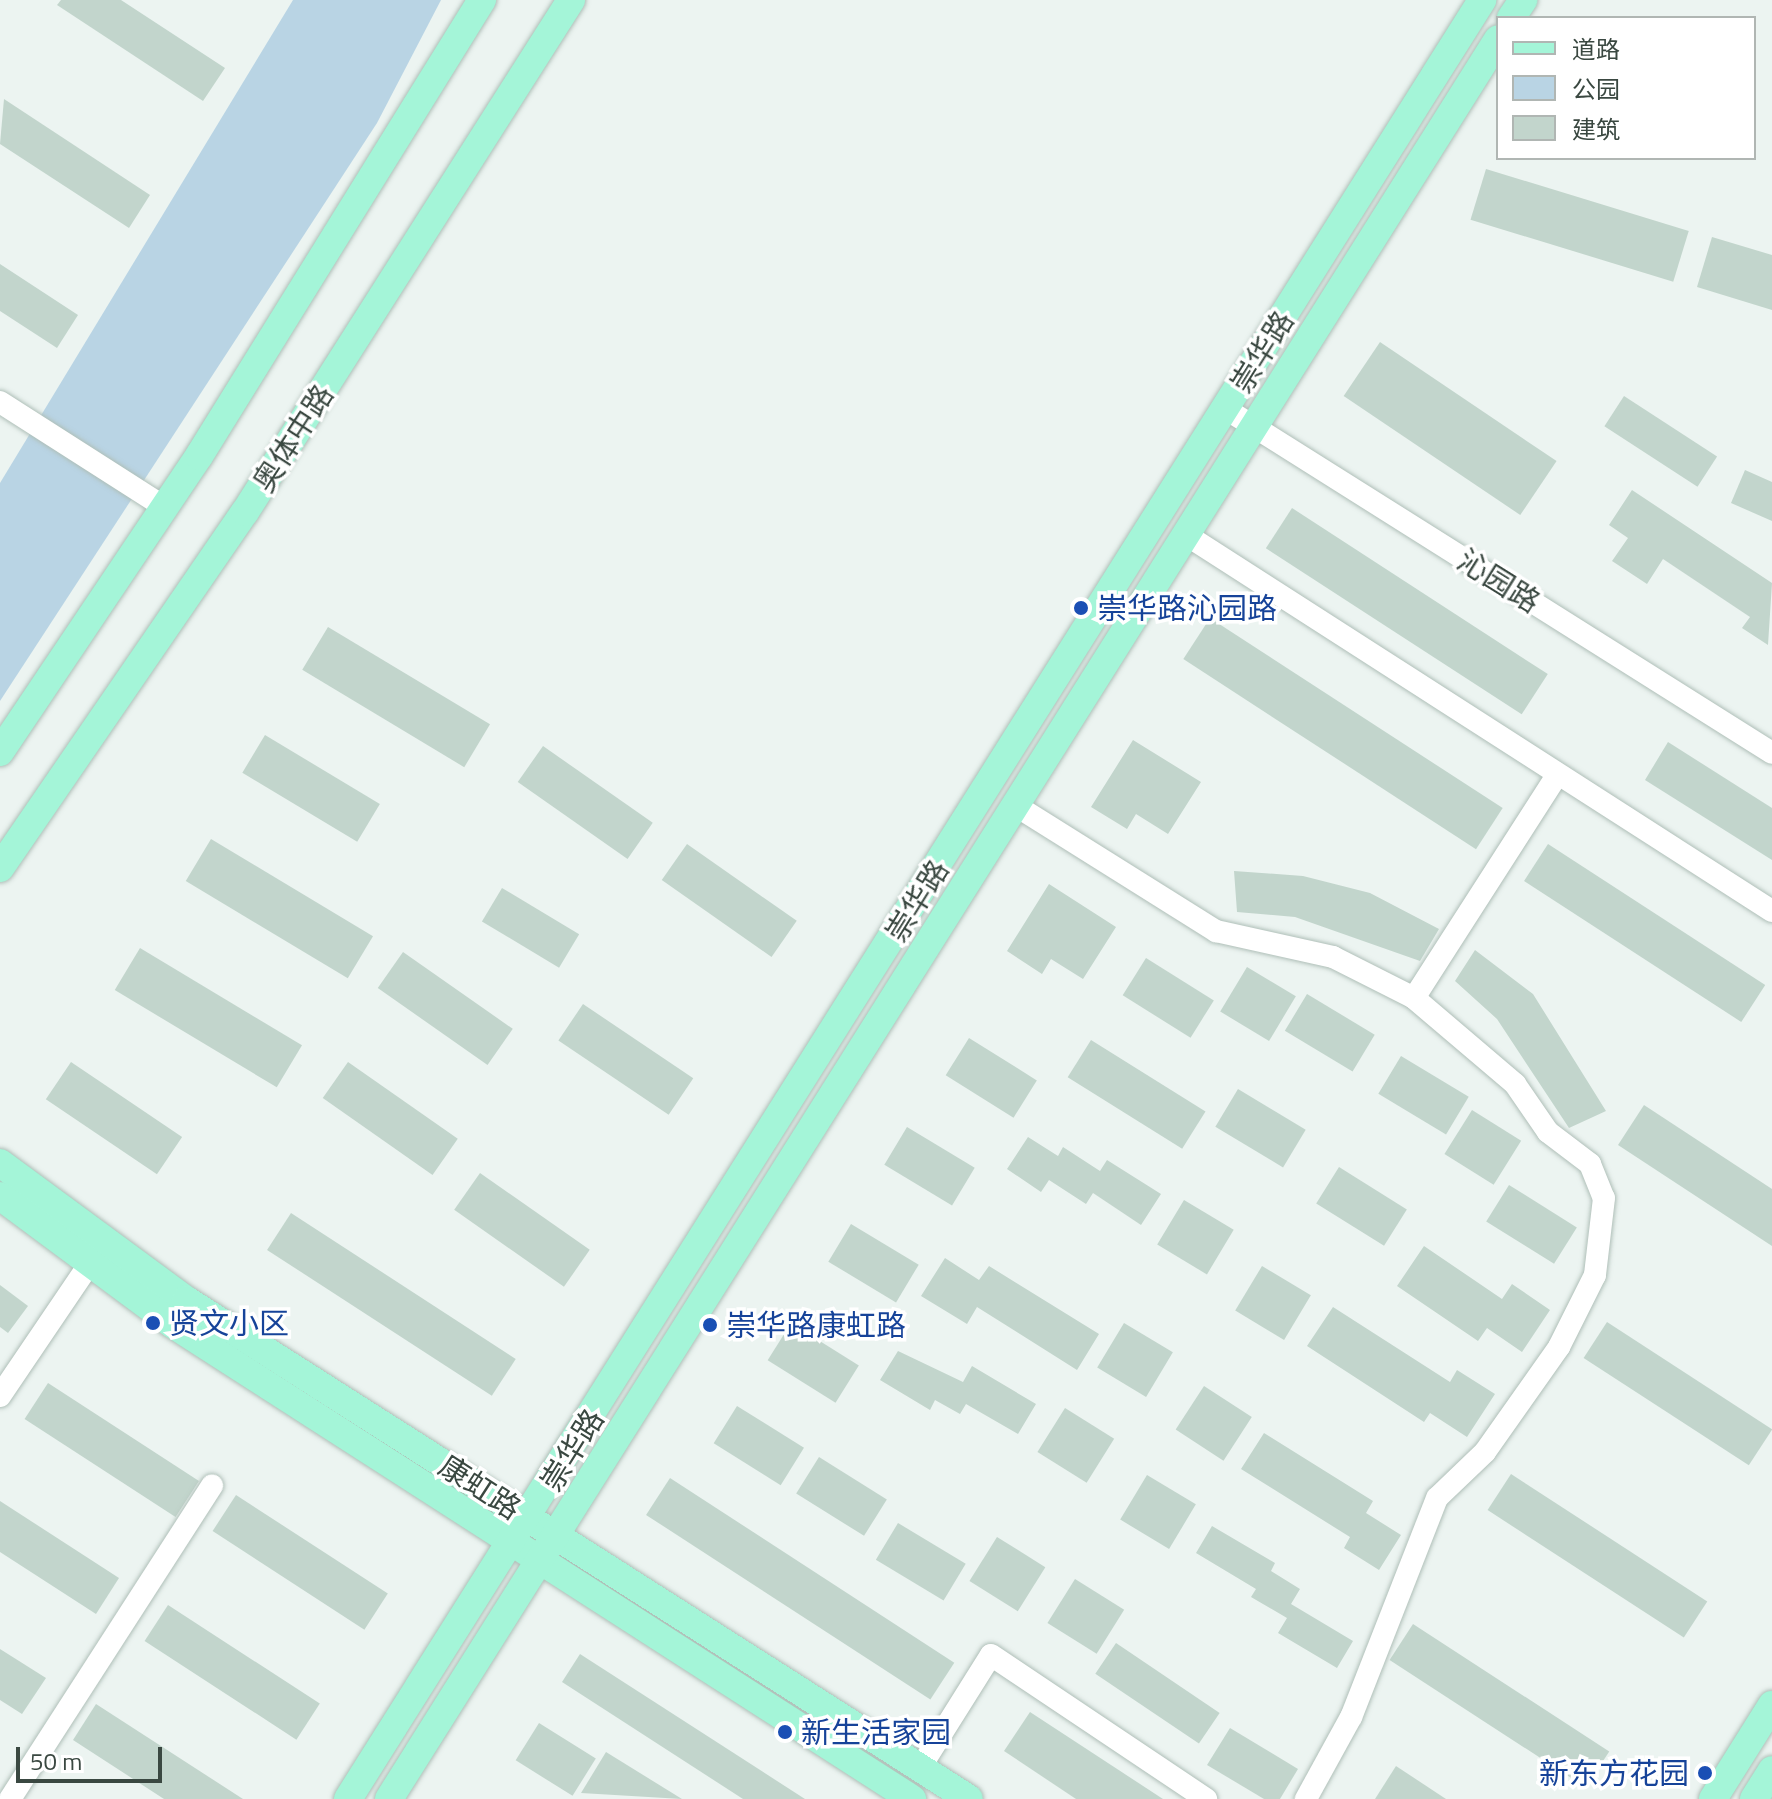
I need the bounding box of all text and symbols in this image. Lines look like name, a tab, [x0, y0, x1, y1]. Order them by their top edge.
legend	[1496, 16, 1756, 160]
text: 道路	[1572, 31, 1620, 67]
text: 公园	[1572, 71, 1620, 107]
text: 建筑	[1572, 111, 1620, 147]
street label: 崇华路	[1223, 304, 1301, 400]
street label: 奥体中路	[245, 378, 341, 498]
street label: 沁园路	[1451, 542, 1547, 620]
place label: 崇华路沁园路	[1097, 590, 1277, 626]
marker: 崇华路沁园路	[1072, 599, 1090, 617]
street label: 崇华路	[878, 853, 956, 949]
place label: 贤文小区	[169, 1305, 289, 1341]
place label: 崇华路康虹路	[726, 1307, 906, 1343]
marker: 贤文小区	[144, 1314, 162, 1332]
marker: 崇华路康虹路	[701, 1316, 719, 1334]
street label: 崇华路	[533, 1402, 611, 1498]
street label: 康虹路	[432, 1447, 528, 1527]
place label: 新生活家园	[801, 1714, 951, 1750]
marker: 新生活家园	[776, 1723, 794, 1741]
scale bar	[20, 1731, 166, 1781]
text: 50 m	[30, 1743, 82, 1779]
place label: 新东方花园	[1539, 1755, 1689, 1791]
marker: 新东方花园	[1696, 1764, 1714, 1782]

